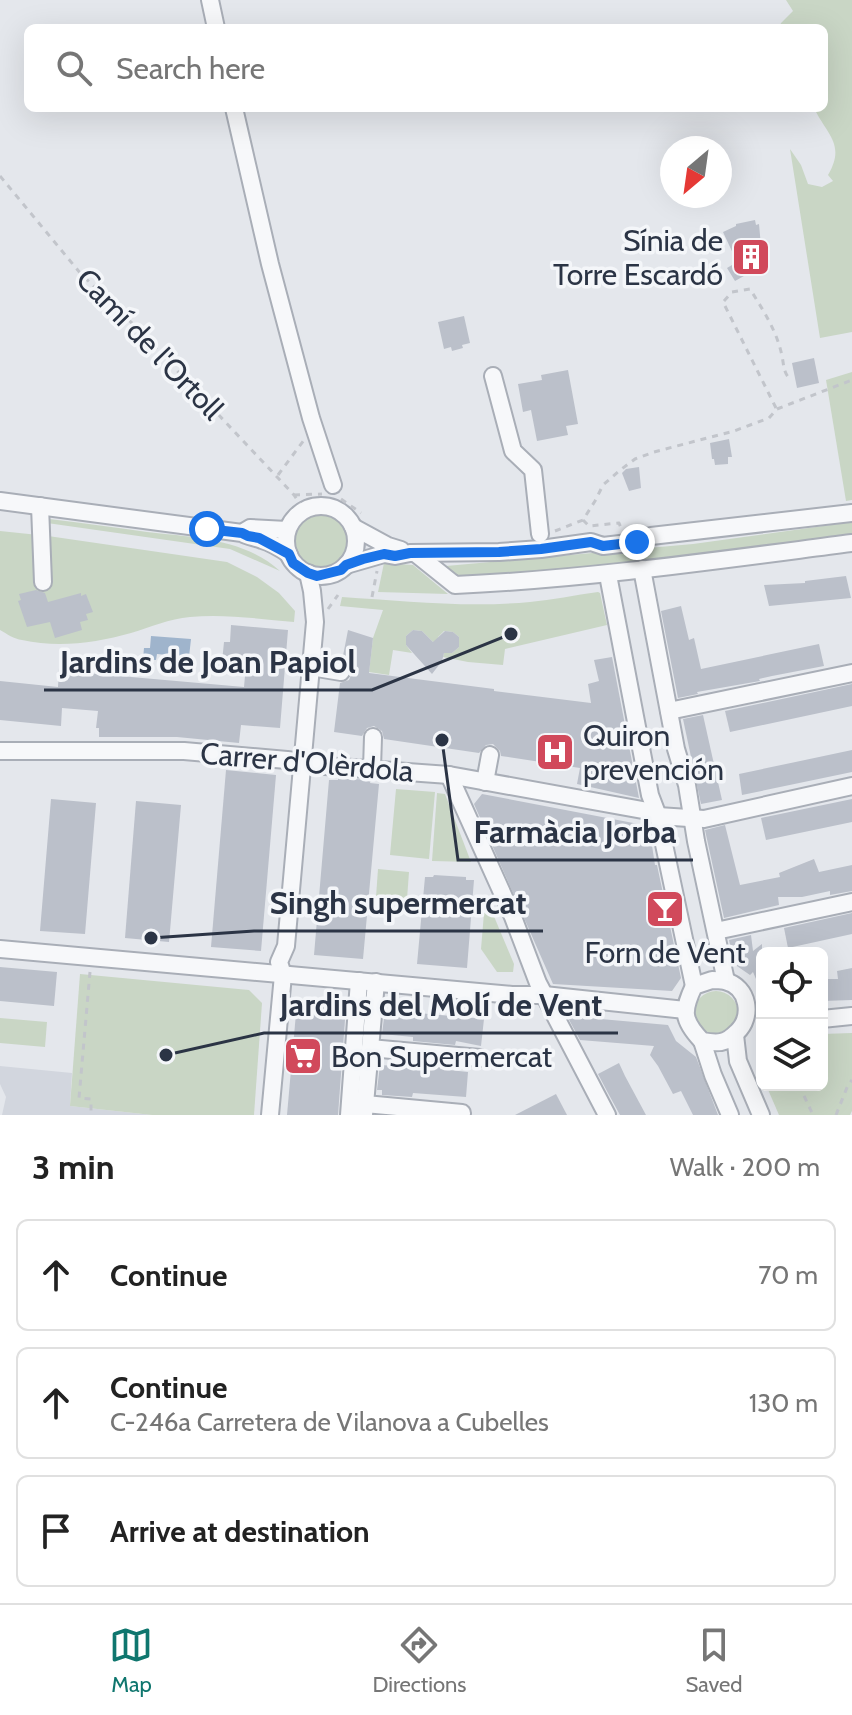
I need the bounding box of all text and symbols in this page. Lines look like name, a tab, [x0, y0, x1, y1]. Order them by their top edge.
search box	[24, 24, 828, 112]
icon: search	[52, 46, 96, 90]
text: Search here	[116, 50, 265, 87]
north arrow	[660, 136, 732, 208]
place label: Sínia de Torre Escardó	[553, 222, 723, 293]
building icon: Sínia de Torre Escardó	[730, 236, 772, 278]
street label: Camí de l'Ortoll	[69, 261, 231, 427]
route start	[189, 511, 225, 547]
route end	[619, 524, 655, 560]
callout: Jardins de Joan Papiol	[44, 634, 372, 690]
text: Jardins de Joan Papiol	[59, 642, 356, 681]
place label: Quiron prevención	[583, 717, 724, 788]
hospital icon: Quiron prevención	[534, 731, 576, 773]
street label: Carrer d'Olèrdola	[199, 734, 416, 790]
callout: Farmàcia Jorba	[458, 804, 693, 860]
text: Farmàcia Jorba	[474, 812, 676, 851]
callout: Singh supermercat	[254, 875, 543, 931]
text: Singh supermercat	[270, 883, 526, 922]
bar icon: Forn de Vent	[644, 888, 686, 930]
place label: Forn de Vent	[584, 934, 746, 971]
map controls	[756, 947, 828, 1091]
button: locate	[756, 947, 828, 1019]
callout: Jardins del Molí de Vent	[264, 977, 618, 1033]
text: Jardins del Molí de Vent	[279, 985, 602, 1024]
button: layers	[756, 1019, 828, 1091]
supermarket icon: Bon Supermercat	[282, 1035, 324, 1077]
place label: Bon Supermercat	[331, 1038, 552, 1075]
text: 3 min	[32, 1146, 114, 1188]
text: Walk · 200 m	[670, 1151, 820, 1183]
icon: ahead	[34, 1253, 78, 1297]
text: Continue	[110, 1257, 227, 1294]
text: 70 m	[758, 1259, 818, 1291]
text: Continue	[110, 1369, 227, 1406]
icon: ahead	[34, 1381, 78, 1425]
text: 130 m	[749, 1387, 818, 1419]
text: C-246a Carretera de Vilanova a Cubelles	[110, 1406, 549, 1438]
icon: arrive	[34, 1509, 78, 1553]
text: Arrive at destination	[110, 1513, 370, 1550]
tab: Map	[109, 1623, 153, 1698]
tab: Directions	[372, 1623, 466, 1698]
tab: Saved	[685, 1623, 743, 1698]

